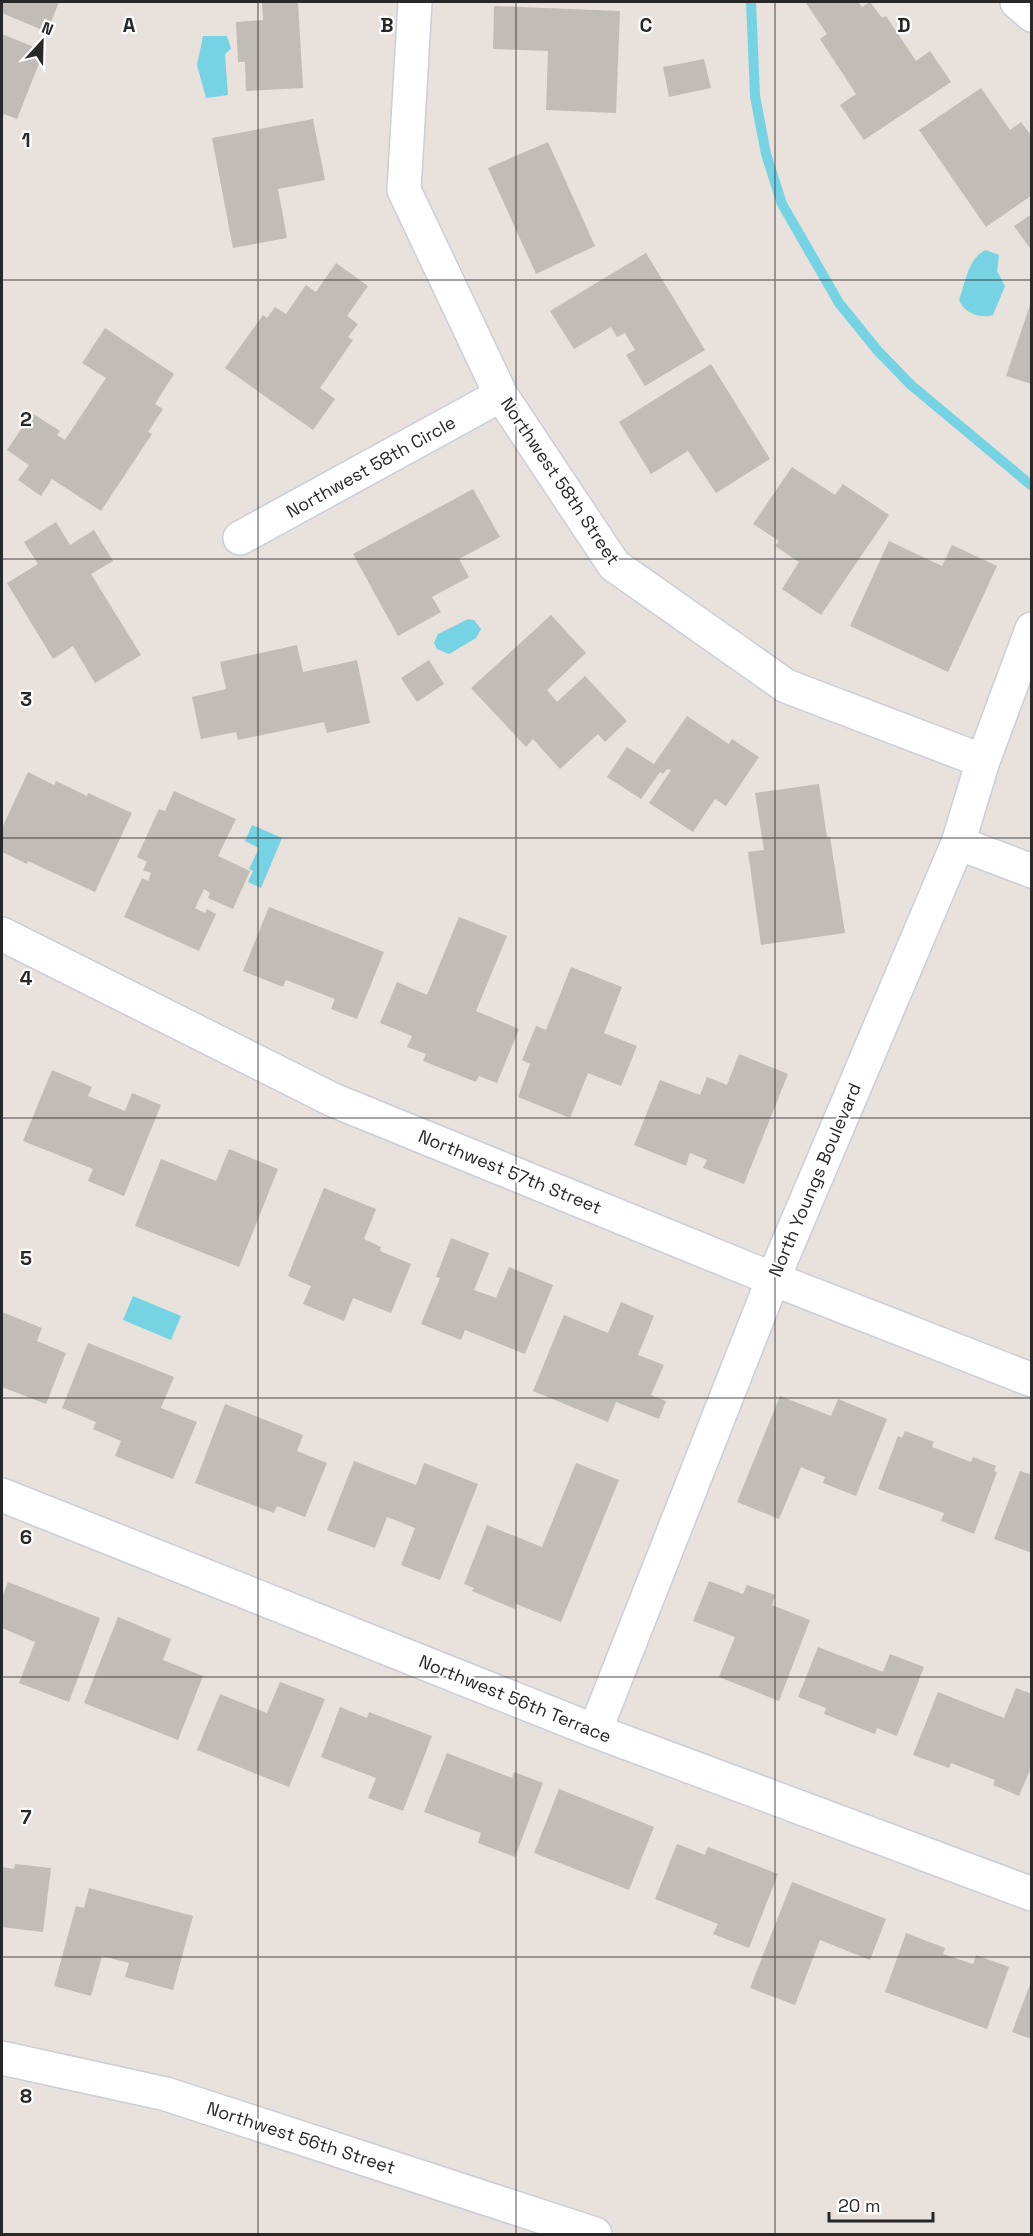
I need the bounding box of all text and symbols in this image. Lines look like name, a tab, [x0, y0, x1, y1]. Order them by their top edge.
north arrow	[12, 12, 72, 72]
text: A	[123, 12, 136, 38]
text: B	[380, 12, 394, 38]
text: C	[640, 12, 653, 38]
text: D	[897, 12, 911, 38]
text: N	[39, 17, 56, 40]
text: 1	[21, 127, 31, 153]
street label: Northwest 58th Street	[496, 393, 625, 569]
text: 2	[20, 406, 32, 432]
street label: Northwest 58th Circle	[282, 410, 460, 523]
text: 3	[20, 686, 32, 712]
text: 4	[20, 965, 33, 991]
street label: North Youngs Boulevard	[763, 1079, 866, 1280]
street label: Northwest 57th Street	[415, 1124, 605, 1219]
text: 5	[20, 1245, 32, 1271]
text: 6	[20, 1524, 32, 1550]
street label: Northwest 56th Terrace	[416, 1649, 615, 1748]
text: 7	[20, 1804, 32, 1830]
text: 8	[20, 2083, 32, 2109]
street label: Northwest 56th Street	[204, 2096, 398, 2179]
scale bar	[829, 2185, 932, 2223]
text: 20 m	[838, 2194, 881, 2217]

